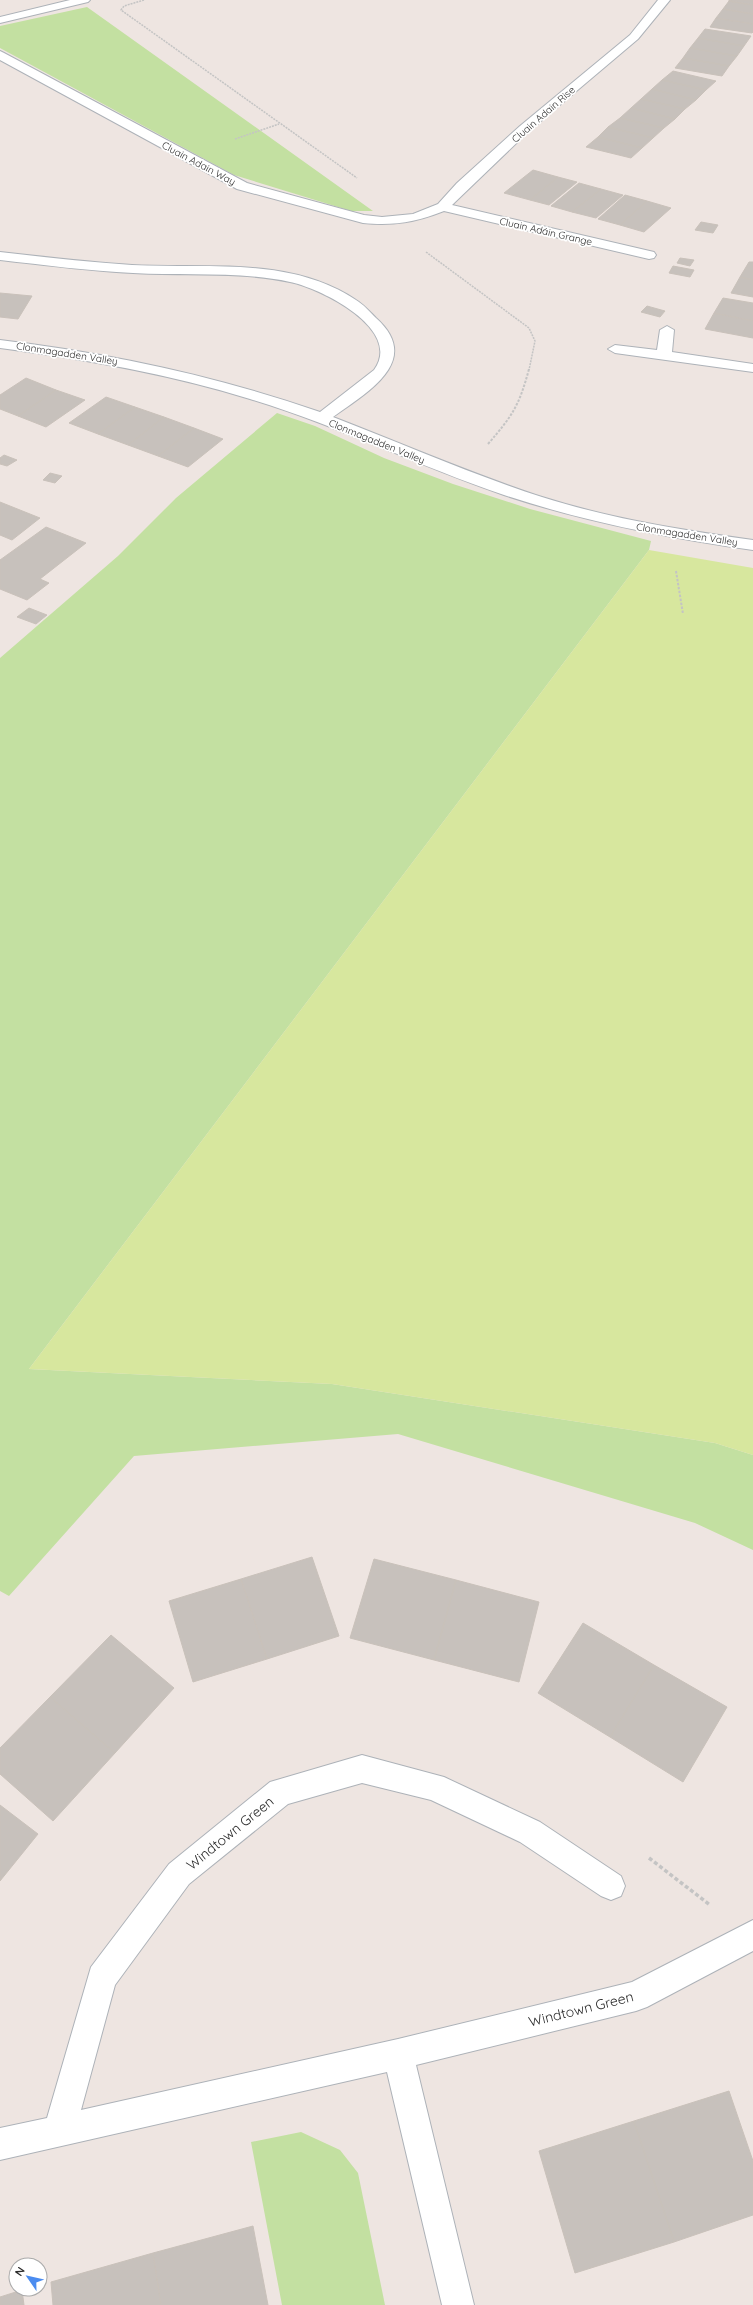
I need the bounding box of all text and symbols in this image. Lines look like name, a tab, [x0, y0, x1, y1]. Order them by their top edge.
street label: Cluain Adain Rise	[509, 83, 578, 145]
street label: Cluain Adain Way	[160, 139, 238, 188]
street label: Cluain Adáin Grange	[498, 215, 594, 249]
street label: Clonmagadden Valley	[15, 339, 119, 368]
street label: Clonmagadden Valley	[327, 416, 427, 467]
street label: Clonmagadden Valley	[635, 520, 739, 549]
street label: Windtown Green	[183, 1792, 277, 1874]
street label: Windtown Green	[527, 1987, 635, 2031]
north arrow	[8, 2257, 48, 2297]
text: N	[12, 2264, 28, 2279]

